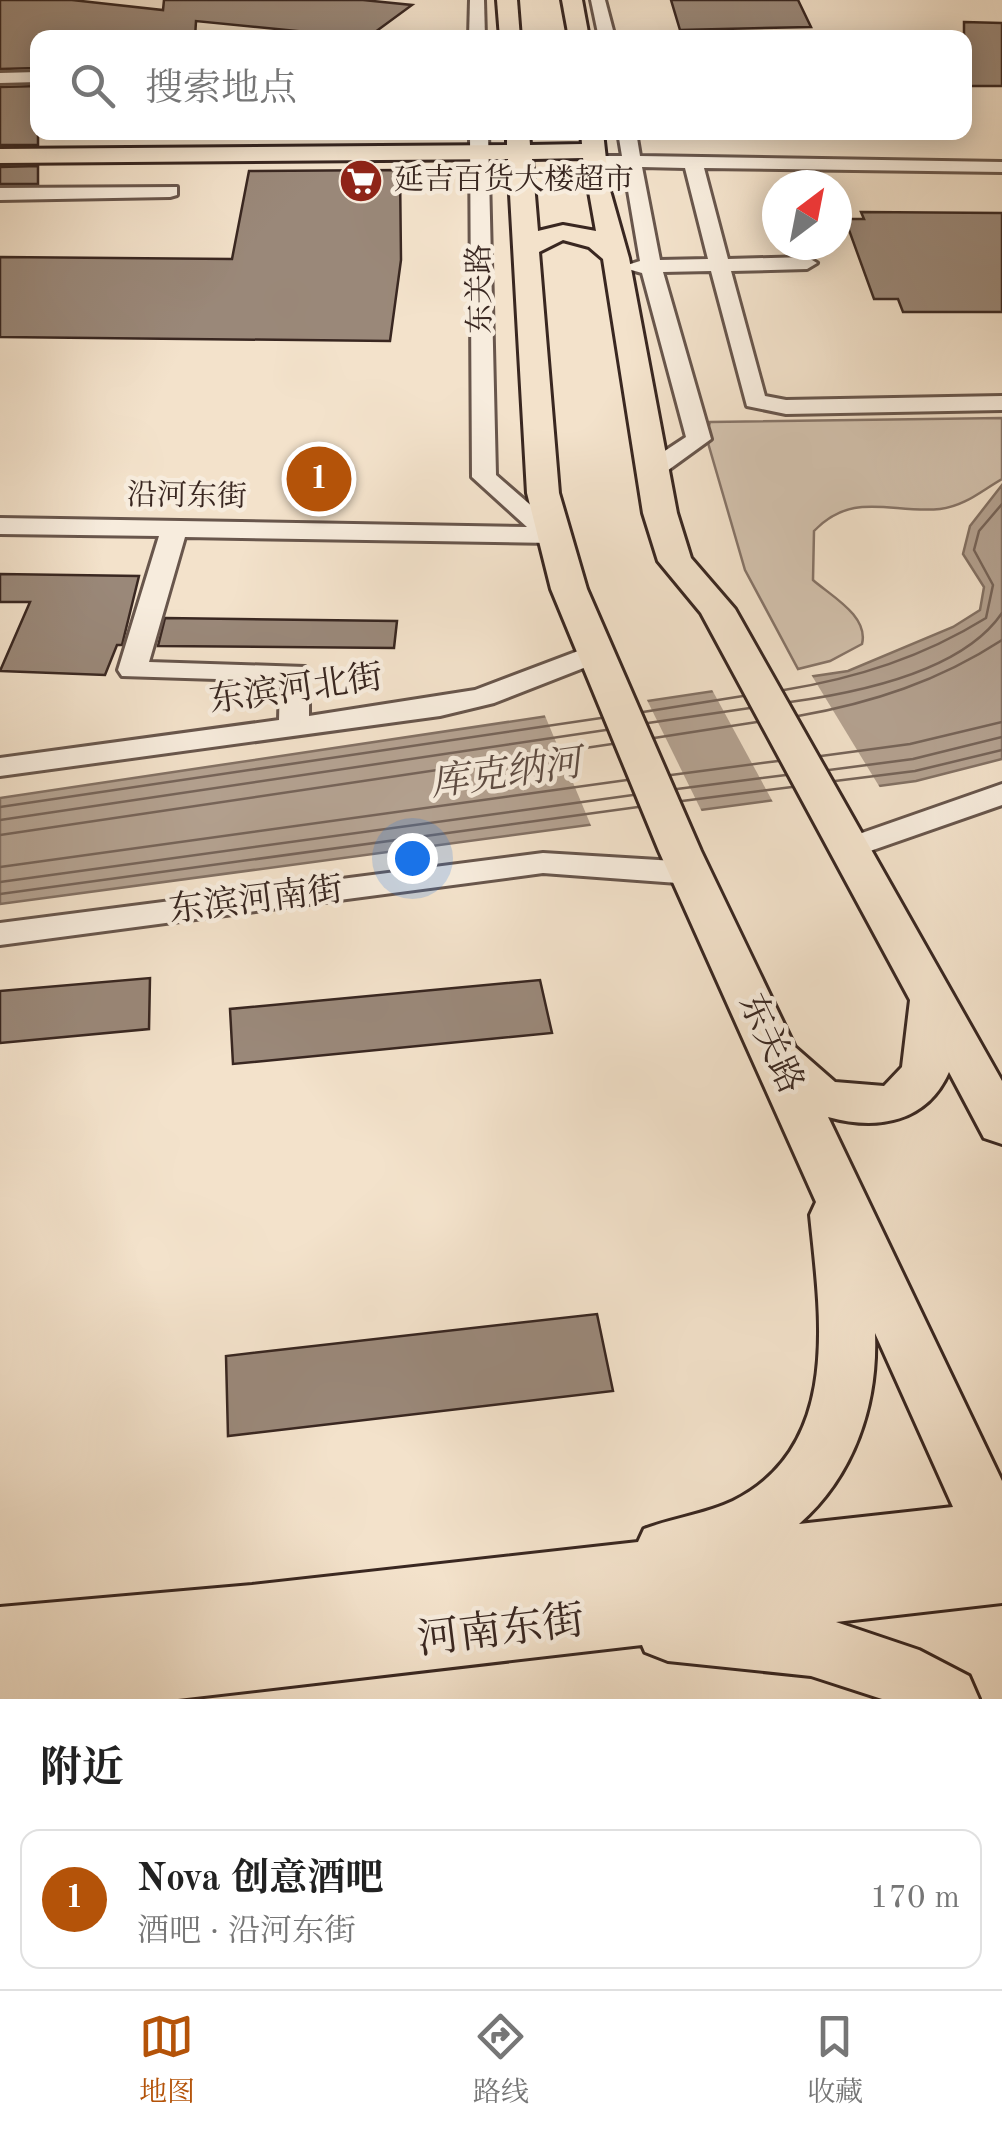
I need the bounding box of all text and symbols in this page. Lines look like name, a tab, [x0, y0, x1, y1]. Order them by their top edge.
search box	[30, 30, 972, 140]
icon: search	[65, 58, 120, 113]
text: 搜索地点	[145, 71, 297, 109]
supermarket icon: 延吉百货大楼超市	[338, 158, 384, 204]
place label: 延吉百货大楼超市	[394, 163, 634, 196]
north arrow	[762, 170, 852, 260]
street label: 东关路	[462, 244, 497, 334]
pin: 1	[286, 442, 352, 516]
street label: 沿河东街	[127, 478, 247, 513]
street label: 东滨河北街	[206, 658, 385, 720]
water label: 库克纳河	[428, 741, 590, 804]
your location	[387, 833, 438, 884]
street label: 东滨河南街	[167, 870, 345, 929]
street label: 东关路	[732, 988, 811, 1099]
street label: 河南东街	[415, 1597, 587, 1663]
text: 附近	[40, 1749, 124, 1791]
text: Nova 创意酒吧	[137, 1861, 383, 1899]
text: 1	[65, 1883, 84, 1915]
text: 170 m	[870, 1883, 960, 1915]
text: 酒吧 · 沿河东街	[137, 1917, 356, 1949]
tab: 地图	[139, 2009, 195, 2112]
tab: 路线	[473, 2009, 529, 2112]
tab: 收藏	[807, 2009, 863, 2112]

